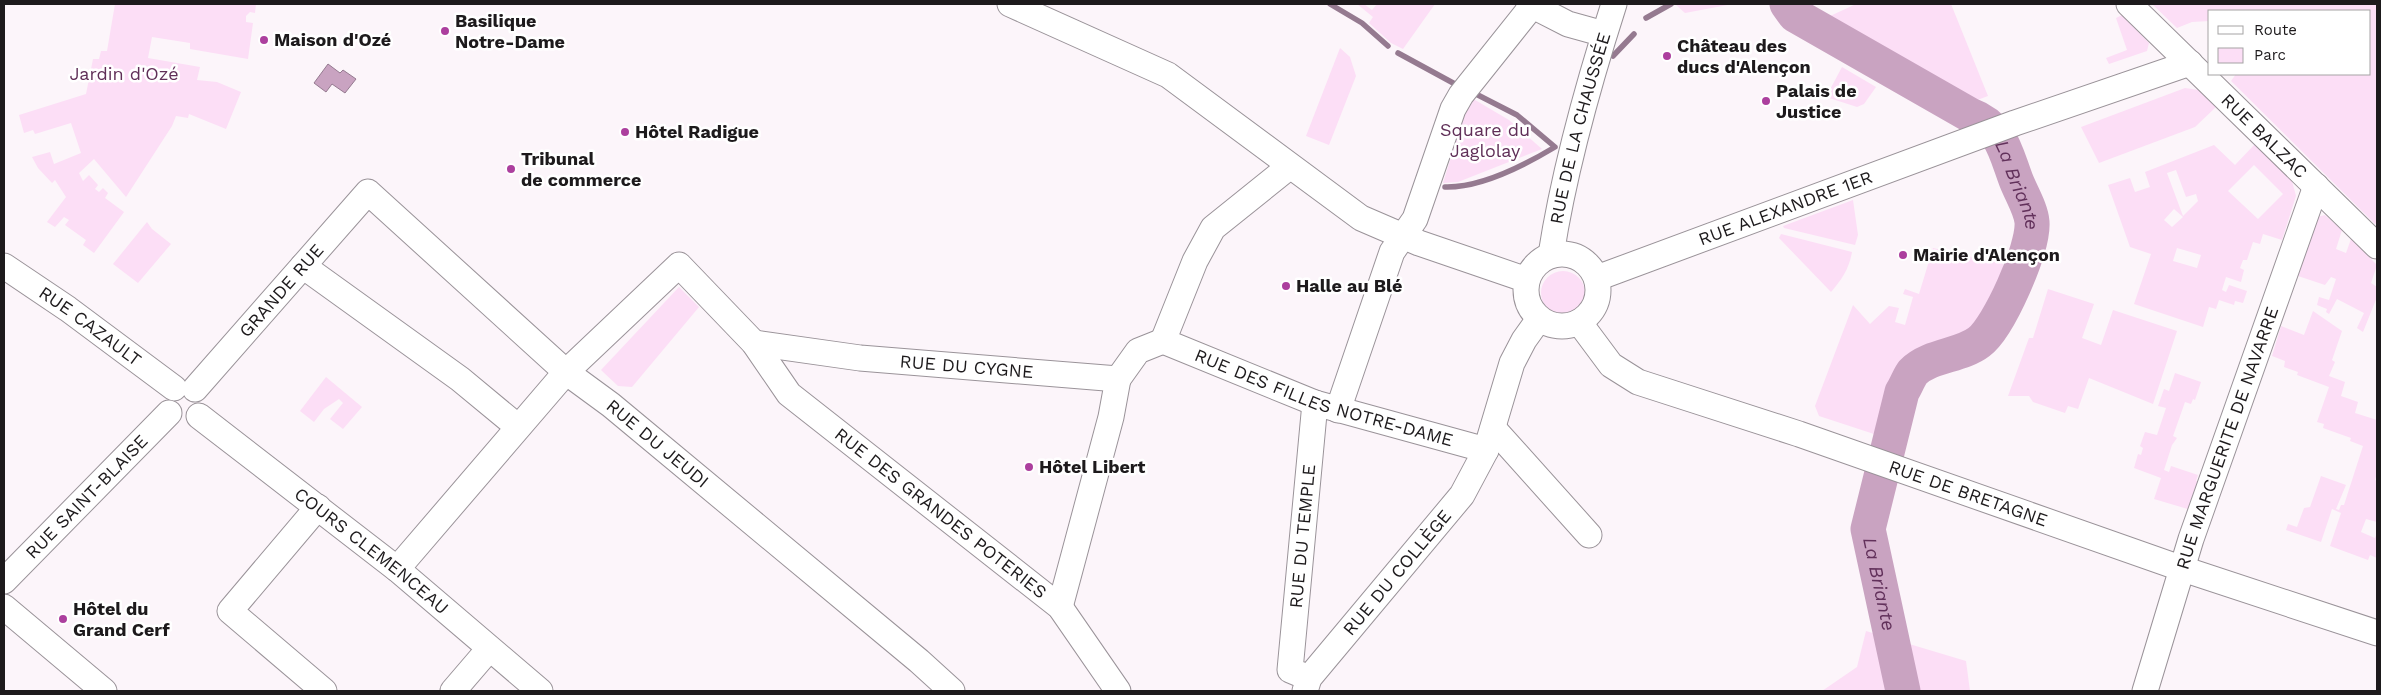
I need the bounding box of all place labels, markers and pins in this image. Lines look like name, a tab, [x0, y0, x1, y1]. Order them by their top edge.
place label: Basilique Notre-Dame	[455, 10, 565, 52]
marker: Basilique Notre-Dame	[439, 25, 451, 37]
place label: Maison d'Ozé	[274, 29, 391, 50]
marker: Maison d'Ozé	[258, 34, 270, 46]
place label: Château des ducs d'Alençon	[1677, 35, 1811, 77]
marker: Château des ducs d'Alençon	[1661, 50, 1673, 62]
place label: Palais de Justice	[1776, 80, 1857, 122]
marker: Palais de Justice	[1760, 95, 1772, 107]
place label: Hôtel Radigue	[635, 121, 759, 142]
marker: Hôtel Radigue	[619, 126, 631, 138]
place label: Tribunal de commerce	[521, 148, 641, 190]
marker: Tribunal de commerce	[505, 163, 517, 175]
place label: Mairie d'Alençon	[1913, 244, 2060, 265]
marker: Mairie d'Alençon	[1897, 249, 1909, 261]
place label: Halle au Blé	[1296, 275, 1402, 296]
marker: Halle au Blé	[1280, 280, 1292, 292]
place label: Hôtel Libert	[1039, 456, 1145, 477]
marker: Hôtel Libert	[1023, 461, 1035, 473]
place label: Hôtel du Grand Cerf	[73, 598, 170, 640]
marker: Hôtel du Grand Cerf	[57, 613, 69, 625]

